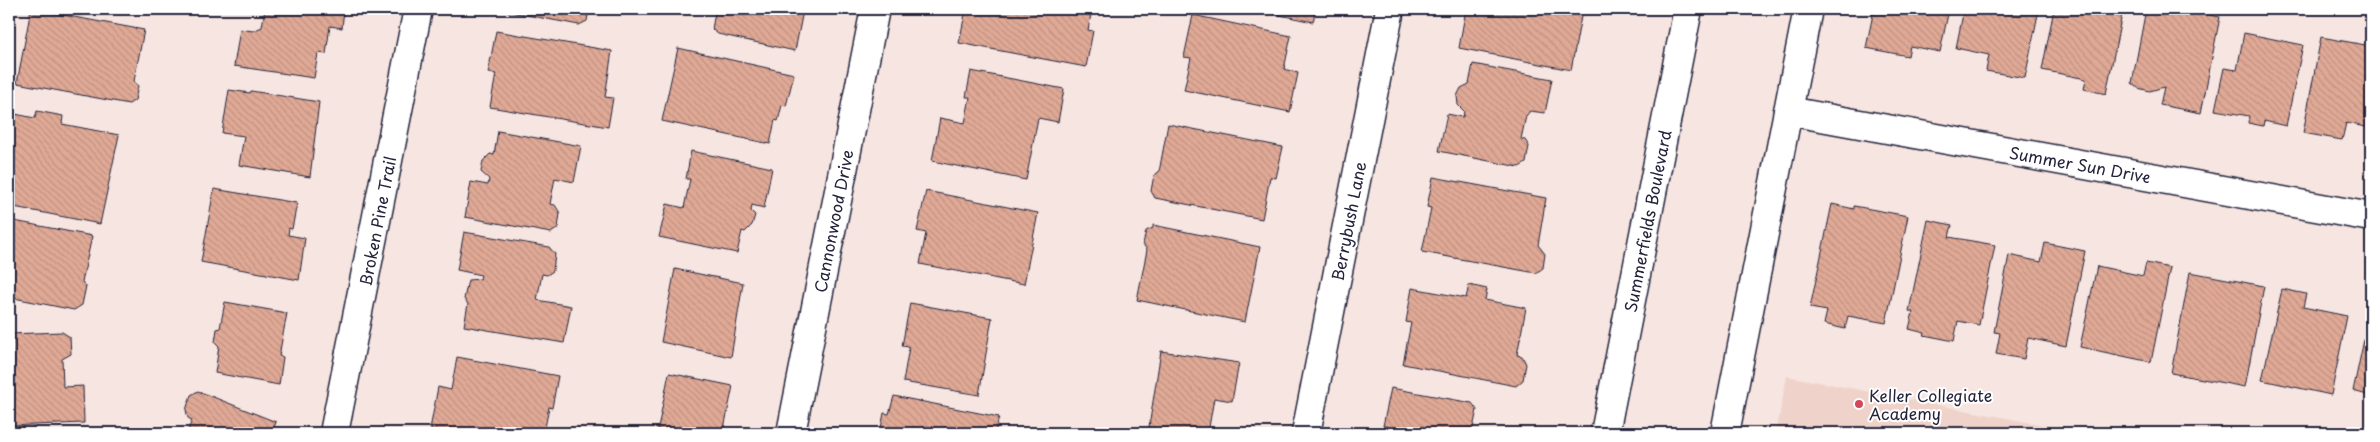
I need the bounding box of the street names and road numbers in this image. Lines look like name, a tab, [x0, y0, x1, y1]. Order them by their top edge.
street label: Summerfields Boulevard	[1618, 128, 1676, 314]
street label: Summer Sun Drive	[2007, 140, 2153, 188]
street label: Cannonwood Drive	[807, 147, 859, 295]
street label: Broken Pine Trail	[353, 154, 401, 288]
street label: Berrybush Lane	[1325, 159, 1371, 283]

